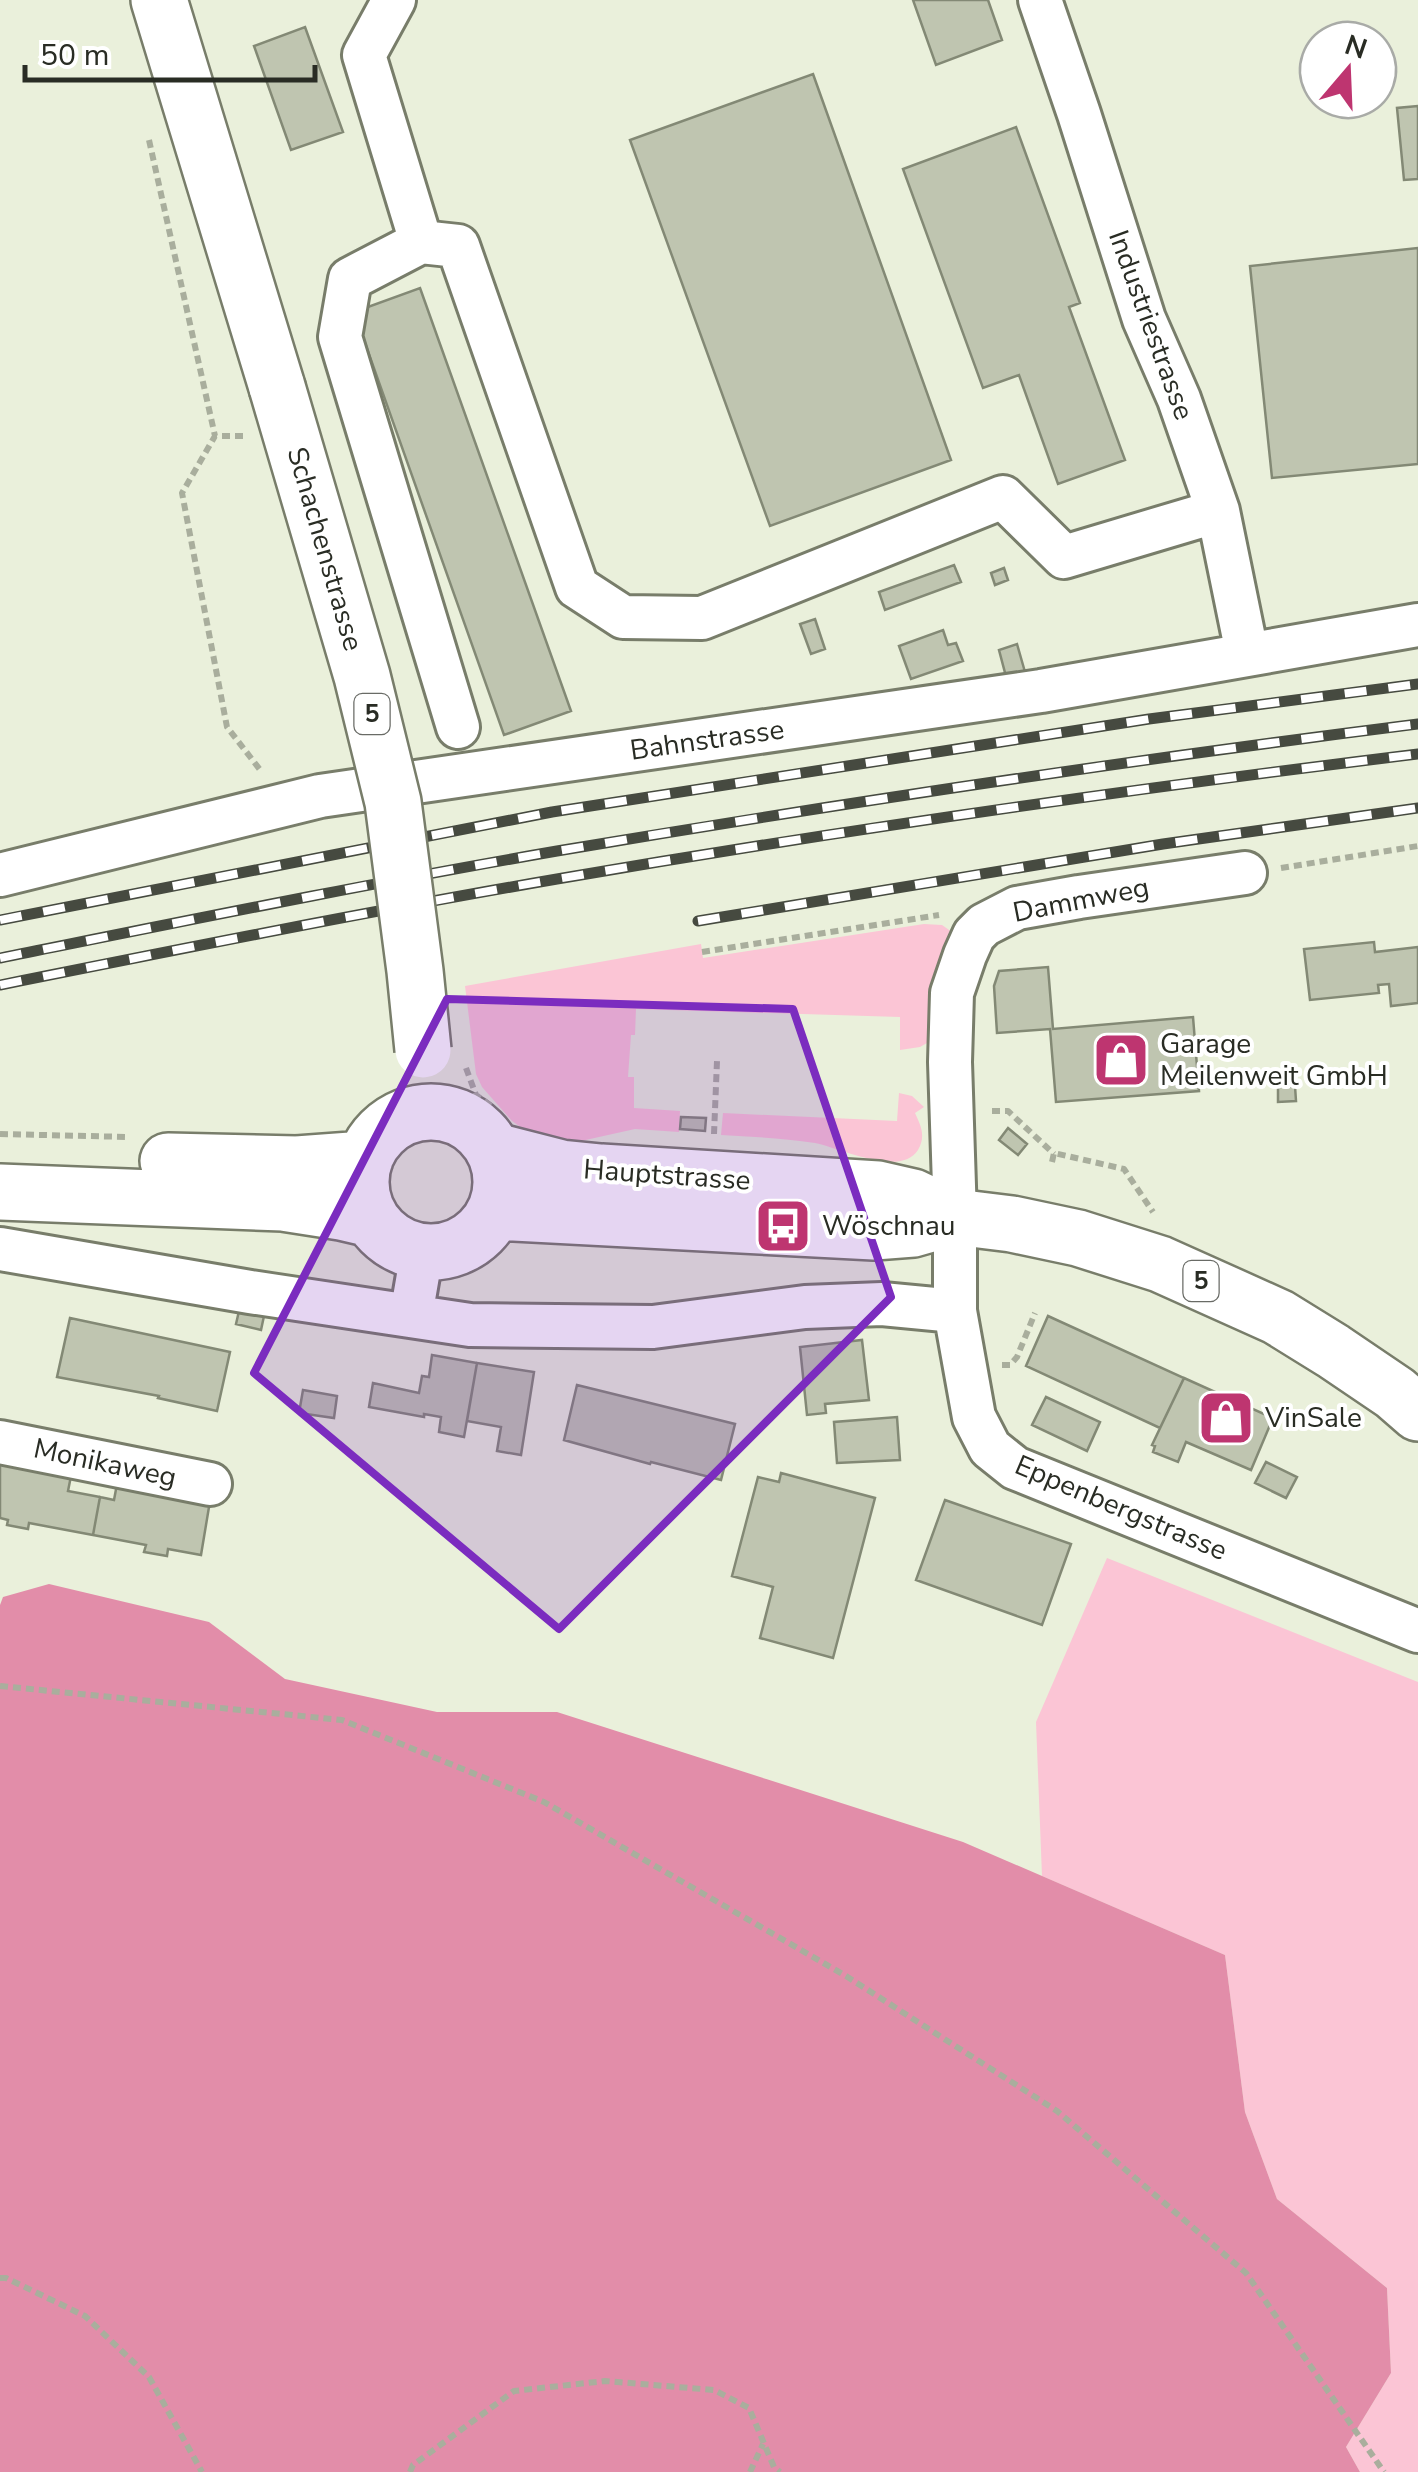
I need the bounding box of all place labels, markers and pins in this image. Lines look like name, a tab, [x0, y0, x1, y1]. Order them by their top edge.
place label: Garage Meilenweit GmbH	[1160, 1025, 1388, 1095]
shop icon: Garage Meilenweit GmbH	[1091, 1030, 1151, 1090]
bus stop icon: Wöschnau	[753, 1196, 813, 1256]
place label: Wöschnau	[822, 1207, 956, 1245]
shop icon: VinSale	[1196, 1388, 1256, 1448]
place label: VinSale	[1264, 1399, 1362, 1437]

